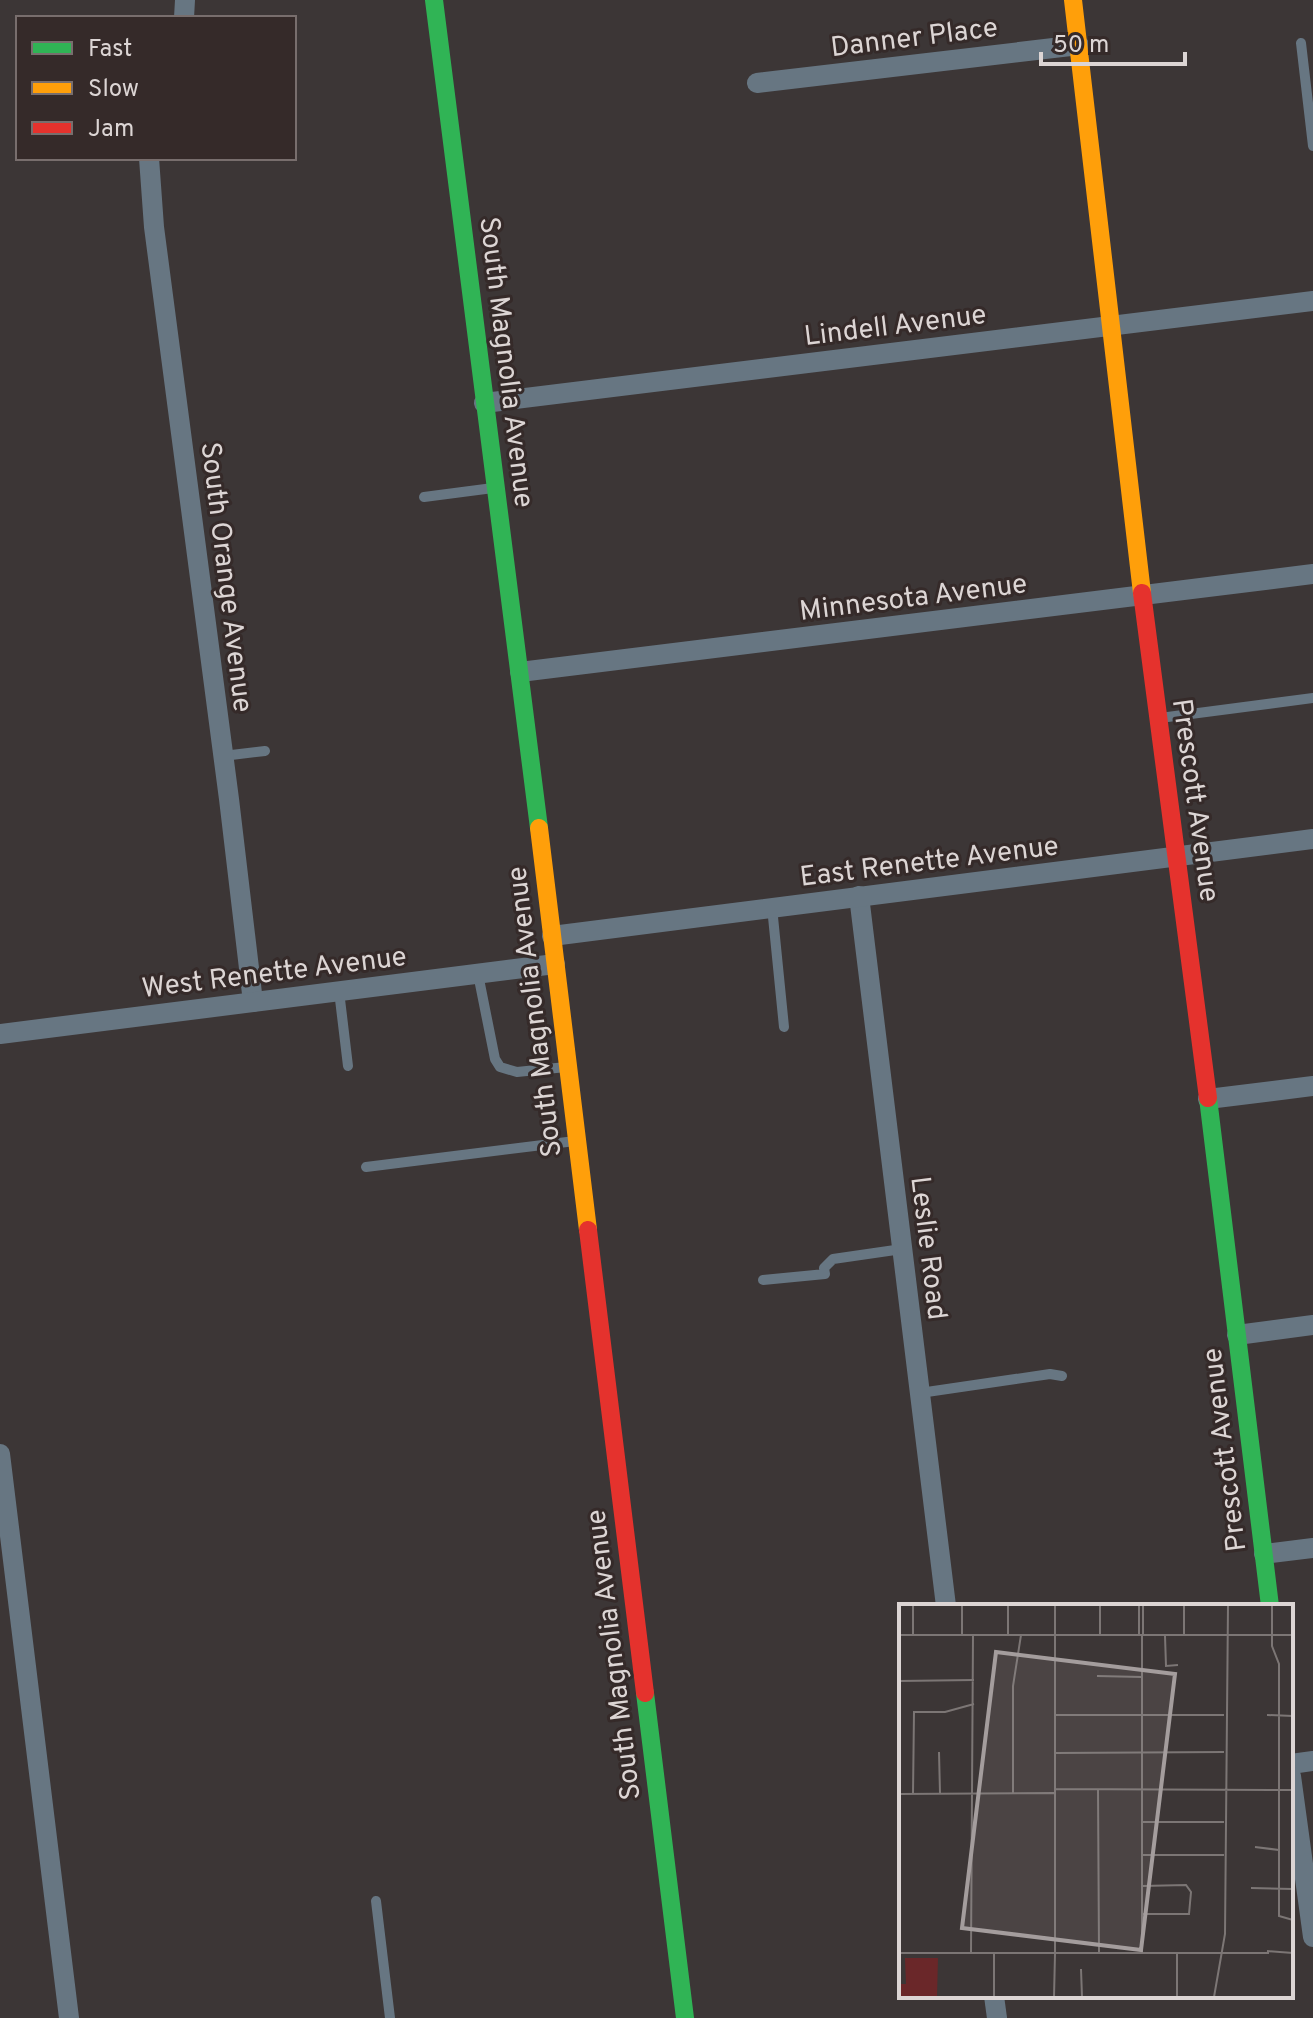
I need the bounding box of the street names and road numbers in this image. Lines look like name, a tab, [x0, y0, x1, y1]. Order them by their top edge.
street label: Danner Place	[829, 11, 1000, 67]
street label: South Magnolia Avenue	[469, 215, 541, 510]
street label: Lindell Avenue	[802, 298, 989, 356]
street label: South Orange Avenue	[191, 440, 259, 715]
street label: Minnesota Avenue	[798, 567, 1029, 631]
street label: Prescott Avenue	[1162, 696, 1226, 904]
street label: East Renette Avenue	[798, 829, 1061, 897]
street label: South Magnolia Avenue	[500, 864, 572, 1159]
street label: West Renette Avenue	[140, 940, 409, 1008]
street label: Leslie Road	[900, 1174, 954, 1322]
street label: Prescott Avenue	[1196, 1346, 1256, 1553]
street label: South Magnolia Avenue	[579, 1507, 651, 1802]

